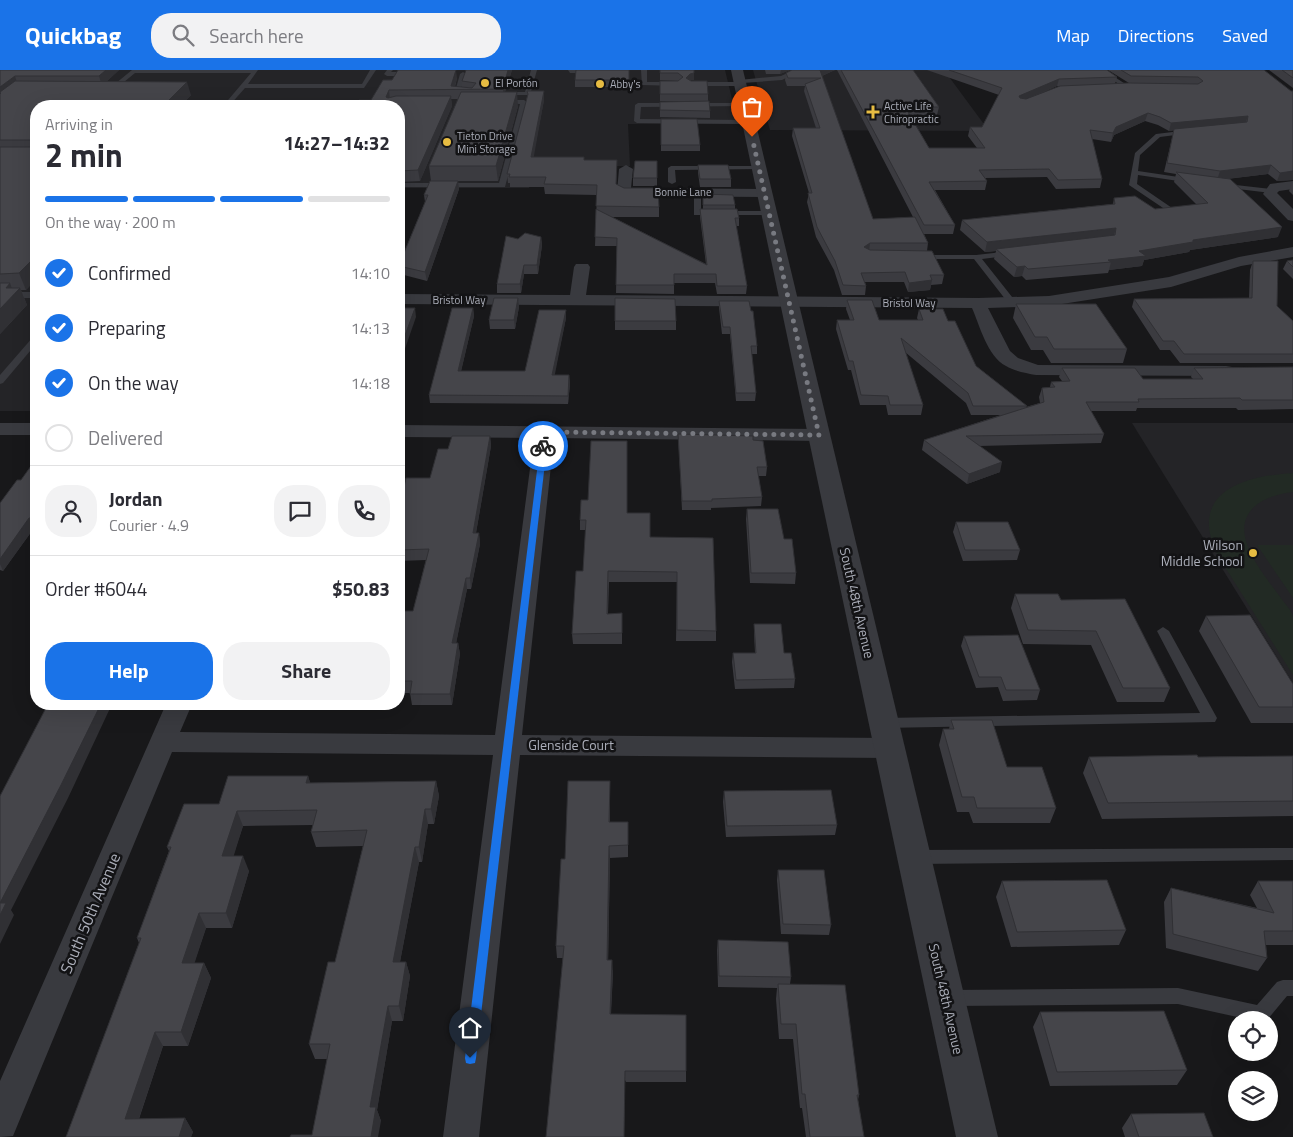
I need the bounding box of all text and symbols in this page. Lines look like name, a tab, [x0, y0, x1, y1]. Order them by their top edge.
search box	[151, 13, 501, 58]
text: Quickbag	[25, 17, 121, 53]
icon: search	[169, 21, 197, 49]
text: Search here	[209, 21, 304, 50]
text: Map	[1056, 22, 1090, 49]
text: Directions	[1118, 22, 1194, 49]
text: Saved	[1222, 22, 1268, 49]
place label: El Portón	[495, 75, 538, 91]
place label: Abby's	[610, 76, 641, 92]
marker: El Portón	[479, 77, 491, 89]
marker: Abby's	[594, 78, 606, 90]
pin	[731, 86, 773, 137]
icon: bag	[738, 93, 766, 121]
place label: Active Life Chiropractic	[884, 98, 939, 127]
marker: Active Life Chiropractic	[866, 105, 880, 119]
text: Arriving in	[45, 112, 113, 136]
text: 14:27–14:32	[283, 128, 390, 157]
place label: Tieton Drive Mini Storage	[457, 128, 516, 157]
text: 2 min	[45, 131, 123, 179]
marker: Tieton Drive Mini Storage	[441, 136, 453, 148]
street label: Bonnie Lane	[654, 184, 712, 200]
text: On the way · 200 m	[45, 210, 176, 234]
text: Confirmed	[88, 258, 171, 287]
icon: check	[45, 259, 73, 287]
text: 14:10	[351, 261, 390, 285]
street label: Bristol Way	[432, 292, 486, 308]
street label: Bristol Way	[882, 295, 936, 311]
text: Preparing	[88, 313, 165, 342]
icon: check	[45, 314, 73, 342]
text: 14:13	[351, 316, 390, 340]
text: On the way	[88, 368, 179, 397]
icon: check	[45, 369, 73, 397]
text: 14:18	[351, 371, 390, 395]
courier	[518, 421, 568, 471]
text: Delivered	[88, 423, 163, 452]
icon: bike	[529, 432, 557, 460]
text: Jordan	[109, 484, 162, 513]
button: person	[45, 485, 97, 537]
button: chat	[274, 485, 326, 537]
button: phone	[338, 485, 390, 537]
text: Courier · 4.9	[109, 513, 189, 537]
place label: Wilson Middle School	[1161, 534, 1243, 571]
street label: South 48th Avenue	[835, 546, 880, 660]
marker: Wilson Middle School	[1247, 547, 1259, 559]
text: Order #6044	[45, 574, 147, 603]
text: $50.83	[332, 574, 390, 603]
button: Help	[45, 642, 213, 700]
button: Share	[223, 642, 390, 700]
street label: Glenside Court	[528, 734, 614, 755]
street label: South 50th Avenue	[54, 849, 126, 977]
street label: South 48th Avenue	[924, 942, 969, 1056]
pin	[449, 1007, 491, 1058]
map controls	[1228, 1011, 1278, 1121]
button: locate	[1228, 1011, 1278, 1061]
icon: home	[456, 1014, 484, 1042]
button: layers	[1228, 1071, 1278, 1121]

